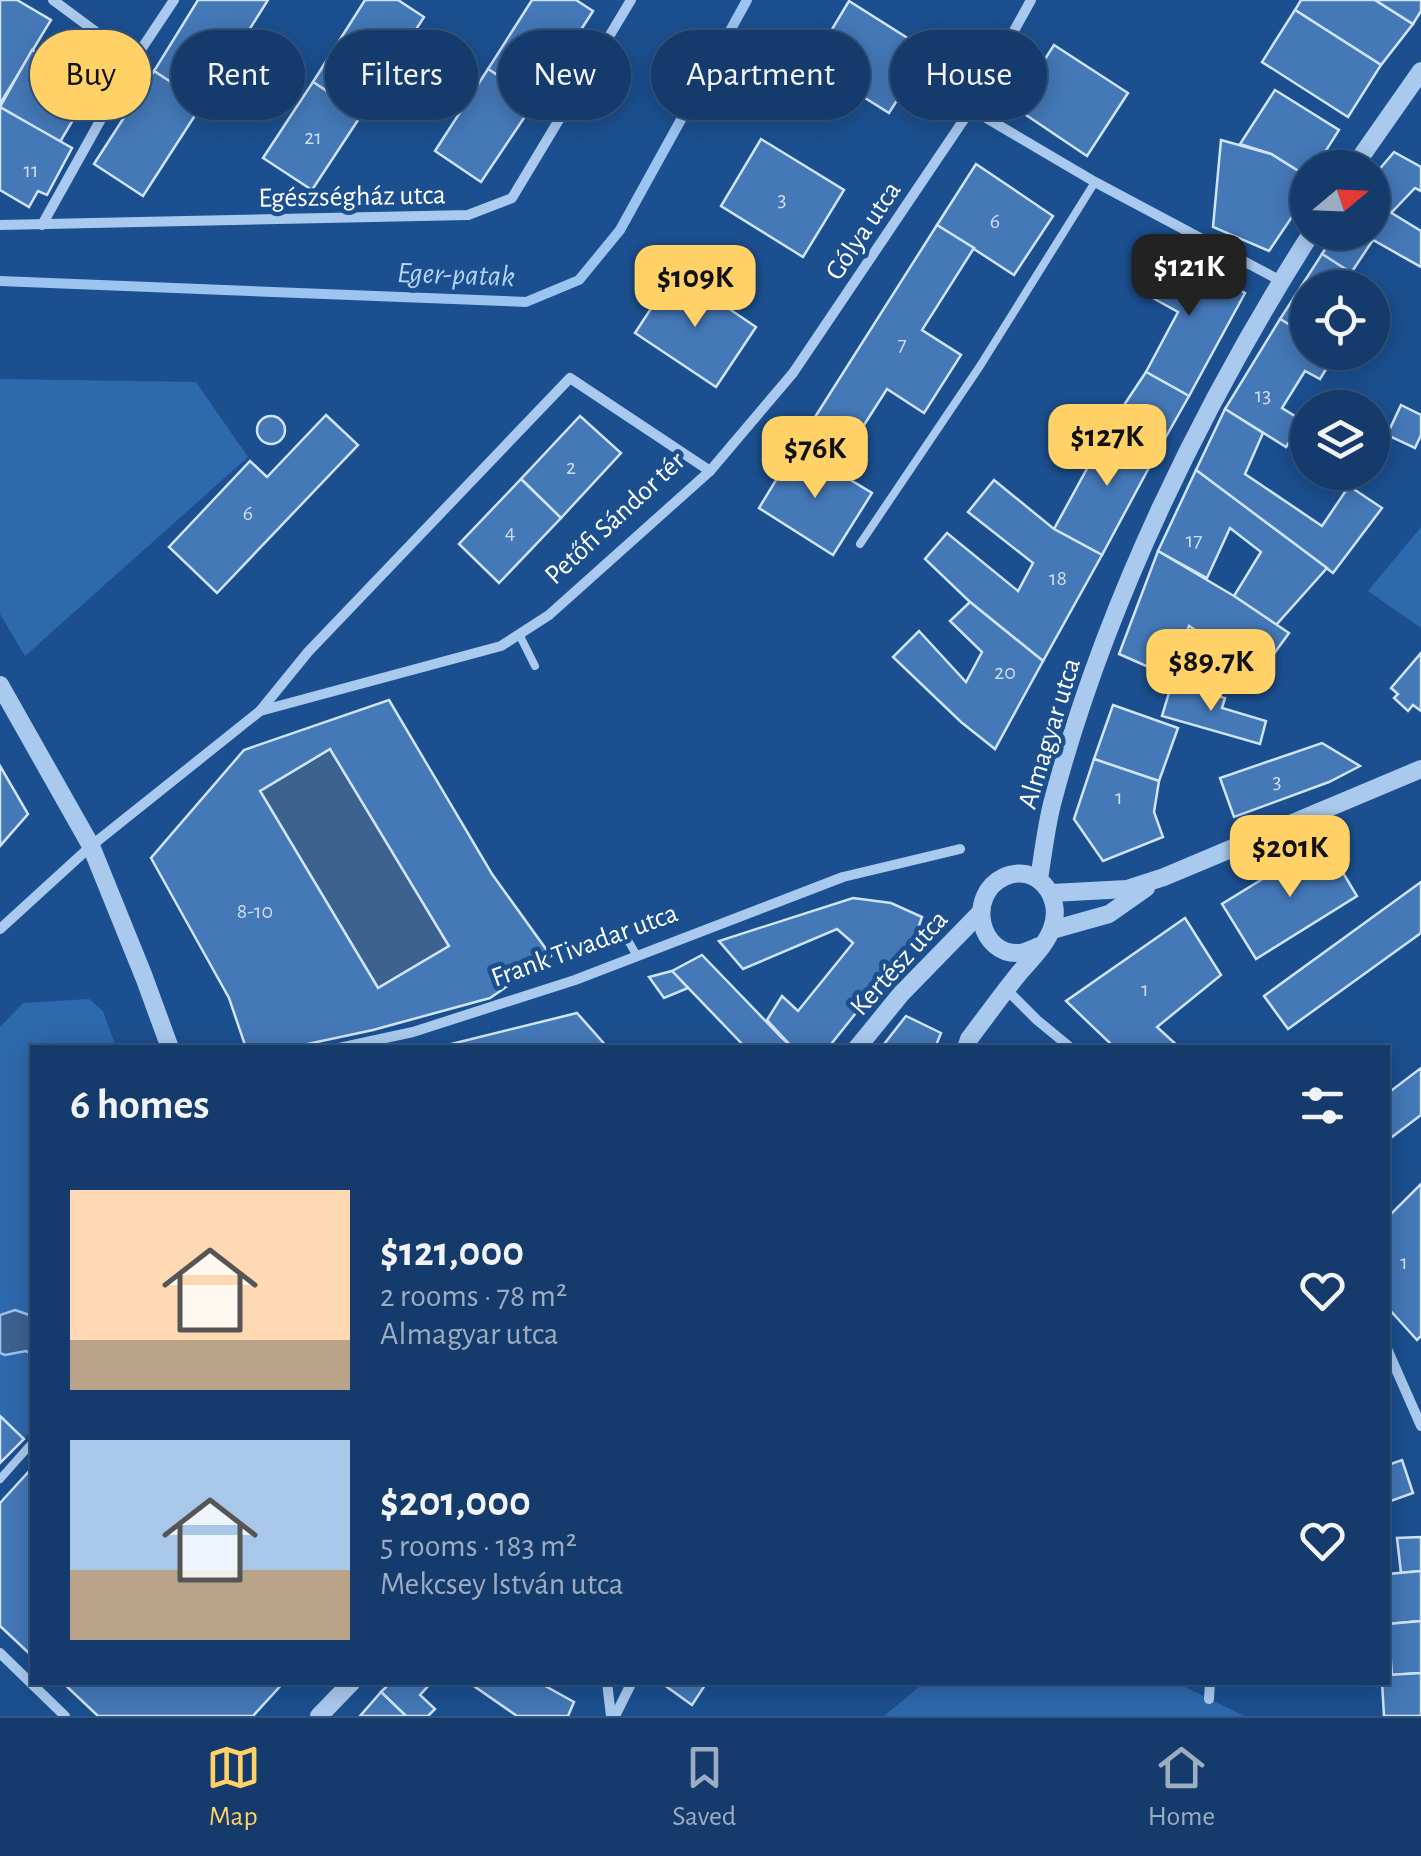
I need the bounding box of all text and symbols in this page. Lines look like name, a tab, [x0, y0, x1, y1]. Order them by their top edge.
chip: Buy	[30, 30, 151, 120]
chip: Rent	[171, 30, 305, 120]
chip: Filters	[325, 30, 478, 120]
chip: New	[498, 30, 631, 120]
chip: Apartment	[651, 30, 870, 120]
chip: House	[890, 30, 1047, 120]
house number: 21	[304, 126, 322, 148]
north arrow	[1290, 150, 1390, 250]
map controls	[1290, 150, 1390, 490]
house number: 11	[23, 159, 39, 181]
street label: Gólya utca	[821, 177, 907, 285]
street label: Egészségház utca	[258, 181, 446, 213]
house number: 3	[777, 188, 787, 210]
house number: 6	[990, 210, 1000, 232]
pin: $121K	[1119, 234, 1259, 319]
pin: $109K	[625, 245, 765, 330]
text: $121K	[1153, 250, 1225, 282]
water label: Eger-patak	[396, 258, 516, 292]
text: $109K	[657, 261, 733, 293]
button: locate	[1290, 270, 1390, 370]
house number: 7	[897, 333, 907, 355]
house number: 13	[1255, 384, 1271, 406]
button: layers	[1290, 390, 1390, 490]
pin: $127K	[1037, 404, 1177, 489]
pin: $76K	[756, 416, 874, 501]
text: $127K	[1070, 420, 1144, 452]
text: $76K	[784, 432, 846, 464]
street label: Petőfi Sándor tér	[540, 447, 691, 590]
house number: 2	[566, 456, 576, 478]
house number: 6	[243, 502, 253, 524]
house number: 4	[505, 521, 515, 543]
house number: 17	[1186, 529, 1202, 551]
house number: 18	[1049, 567, 1067, 589]
pin: $89.7K	[1130, 629, 1292, 714]
text: $89.7K	[1168, 645, 1254, 677]
street label: Almagyar utca	[1014, 655, 1086, 812]
house number: 20	[994, 661, 1016, 683]
house number: 3	[1272, 770, 1282, 792]
house number: 1	[1115, 786, 1123, 808]
pin: $201K	[1220, 815, 1360, 900]
text: $201K	[1252, 831, 1328, 863]
street label: Frank Tivadar utca	[488, 899, 682, 993]
house number: 8-10	[237, 900, 273, 922]
street label: Kertész utca	[845, 905, 954, 1021]
house number: 1	[1141, 978, 1149, 1000]
icon: filters	[1295, 1078, 1350, 1133]
text: 6 homes	[70, 1084, 209, 1126]
icon: home	[150, 1230, 270, 1350]
text: $121,000	[380, 1231, 524, 1273]
house number: 1	[1400, 1251, 1408, 1273]
icon: heart	[1295, 1263, 1350, 1318]
text: 2 rooms · 78 m²	[380, 1280, 567, 1312]
text: Almagyar utca	[380, 1318, 558, 1350]
icon: home	[150, 1480, 270, 1600]
text: $201,000	[380, 1481, 531, 1523]
icon: heart	[1295, 1513, 1350, 1568]
text: 5 rooms · 183 m²	[380, 1530, 577, 1562]
text: Mekcsey István utca	[380, 1568, 623, 1600]
tab: Map	[206, 1740, 261, 1834]
tab: Saved	[672, 1740, 736, 1834]
tab: Home	[1148, 1740, 1215, 1834]

